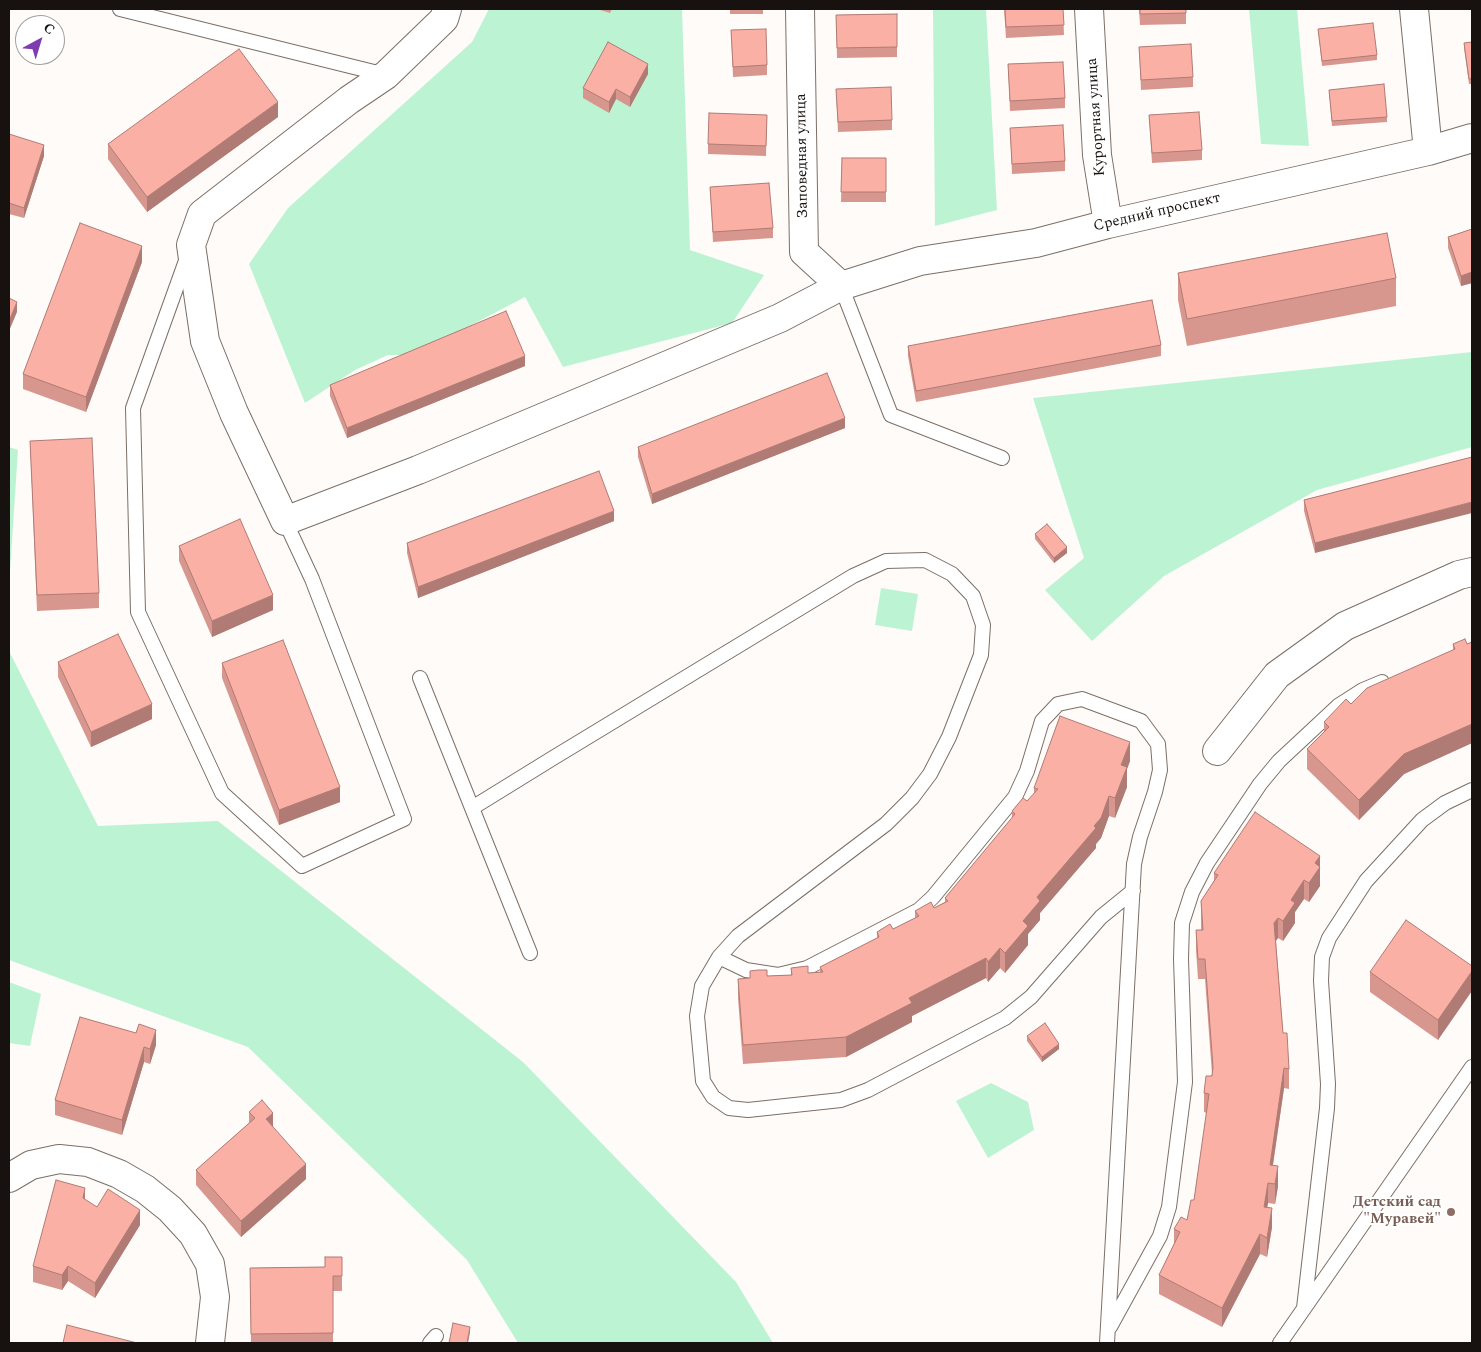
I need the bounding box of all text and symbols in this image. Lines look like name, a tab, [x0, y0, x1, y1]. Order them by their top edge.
north arrow	[15, 15, 65, 65]
text: С	[39, 17, 60, 40]
street label: Курортная улица	[1084, 57, 1110, 177]
street label: Заповедная улица	[793, 93, 813, 219]
street label: Средний проспект	[1092, 190, 1222, 236]
place label: Детский сад "Муравей"	[1353, 1194, 1441, 1229]
marker: Детский сад "Муравей"	[1445, 1206, 1457, 1218]

